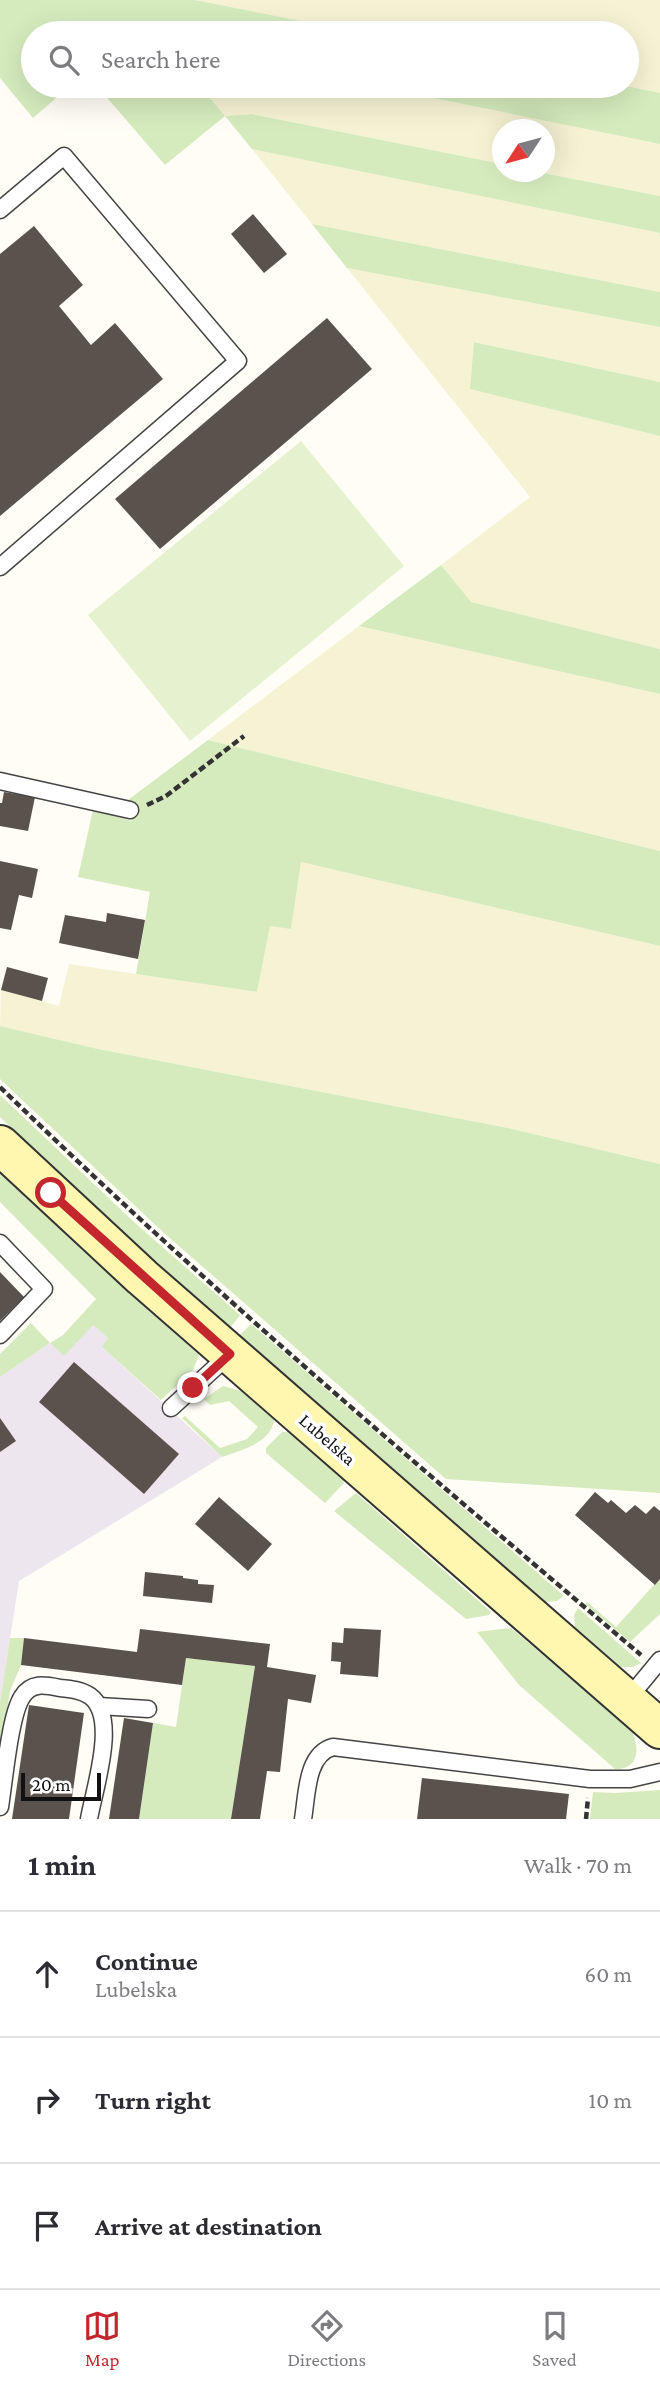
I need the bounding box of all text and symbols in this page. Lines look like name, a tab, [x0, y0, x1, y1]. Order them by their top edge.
search box	[21, 21, 639, 98]
icon: search	[45, 41, 83, 79]
text: Search here	[101, 45, 220, 74]
north arrow	[492, 119, 555, 182]
route start	[35, 1177, 66, 1208]
route end	[177, 1372, 208, 1403]
street label: Lubelska	[295, 1409, 360, 1470]
scale bar	[21, 1770, 102, 1802]
text: 20 m	[32, 1774, 71, 1795]
text: 1 min	[28, 1848, 96, 1881]
text: Walk · 70 m	[524, 1852, 632, 1878]
text: Continue	[95, 1947, 198, 1976]
icon: ahead	[28, 1955, 66, 1993]
text: 60 m	[585, 1961, 632, 1987]
text: Lubelska	[95, 1976, 177, 2002]
icon: right	[28, 2081, 66, 2119]
text: Turn right	[95, 2086, 211, 2115]
text: 10 m	[589, 2087, 632, 2113]
icon: arrive	[28, 2207, 66, 2245]
text: Arrive at destination	[95, 2212, 322, 2241]
tab: Map	[83, 2307, 121, 2370]
tab: Directions	[287, 2307, 366, 2370]
tab: Saved	[532, 2307, 577, 2370]

